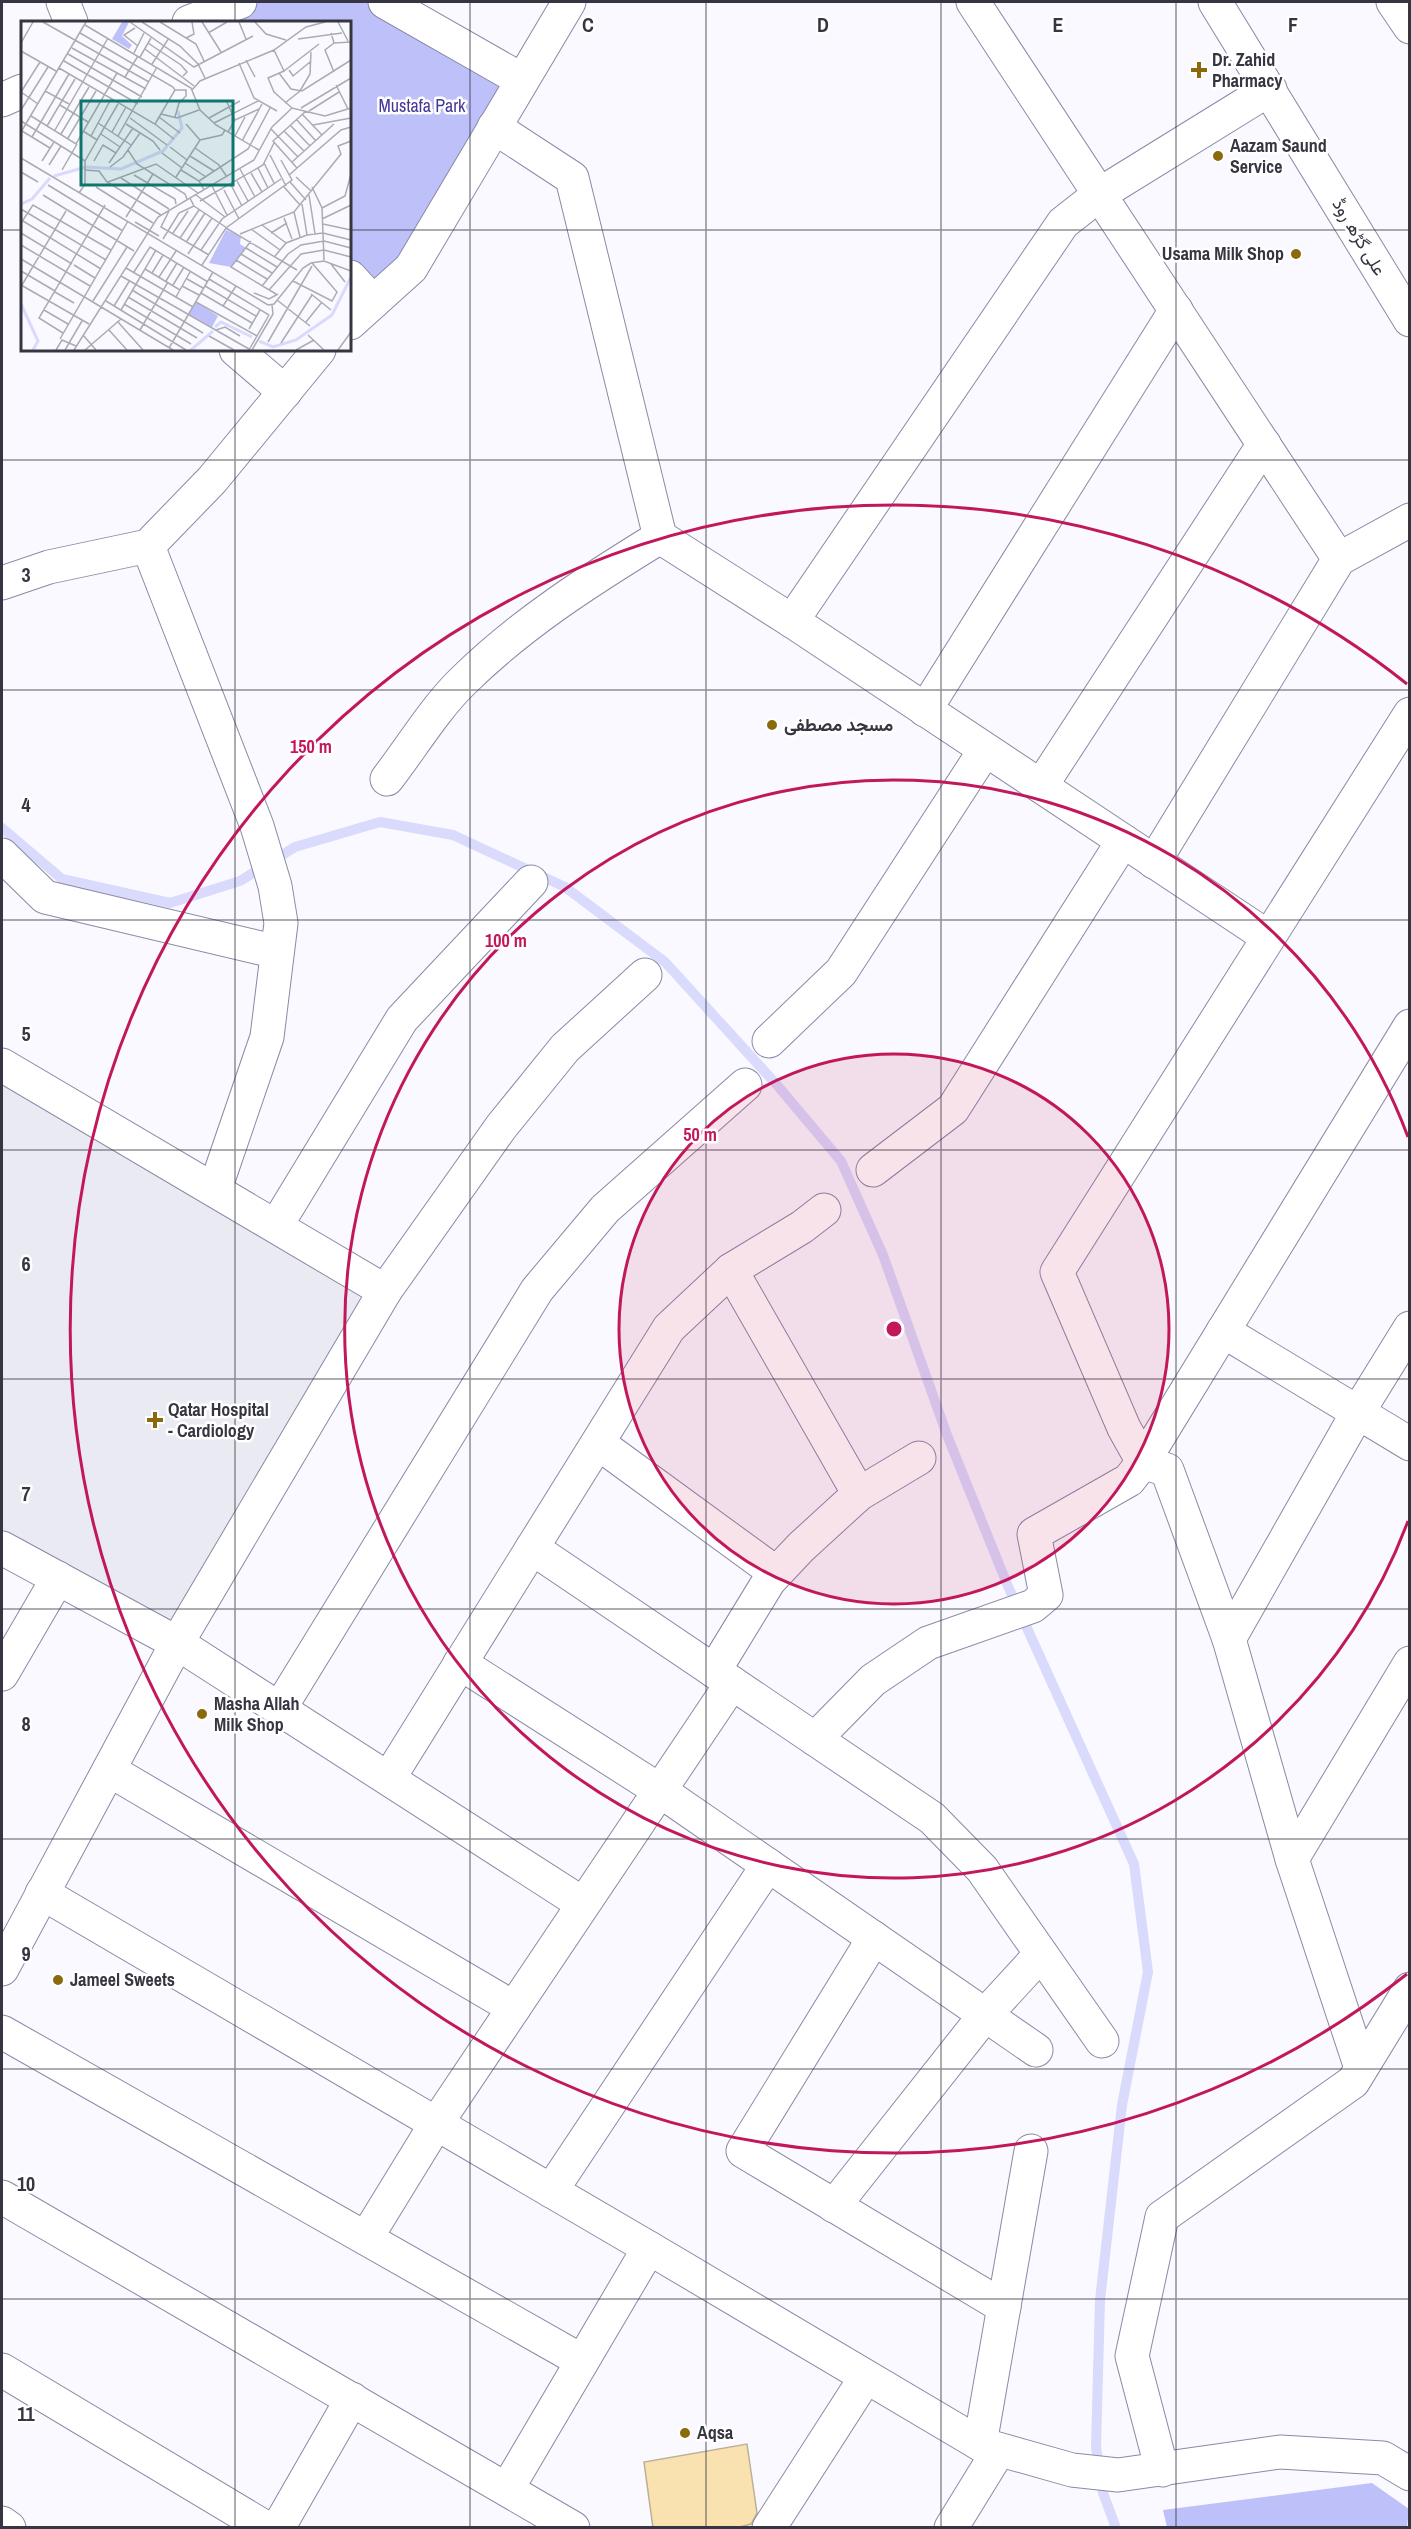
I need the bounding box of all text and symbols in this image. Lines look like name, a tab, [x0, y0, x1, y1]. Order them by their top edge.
text: C	[582, 11, 594, 38]
text: D	[817, 11, 829, 38]
text: E	[1053, 11, 1064, 38]
text: F	[1288, 11, 1298, 38]
inset map	[21, 21, 351, 351]
place label: Dr. Zahid Pharmacy	[1212, 47, 1283, 93]
marker: Dr. Zahid Pharmacy	[1190, 61, 1208, 79]
park label: Mustafa Park	[379, 93, 466, 118]
place label: Aazam Saund Service	[1230, 133, 1327, 179]
marker: Aazam Saund Service	[1211, 149, 1225, 163]
street label: علی گڑھ روڈ	[1327, 193, 1392, 280]
place label: Usama Milk Shop	[1162, 241, 1284, 266]
marker: Usama Milk Shop	[1289, 247, 1303, 261]
text: 3	[21, 561, 31, 588]
place label: مسجد مصطفی	[784, 712, 894, 737]
marker: مسجد مصطفی	[765, 718, 779, 732]
text: 150 m	[290, 734, 332, 759]
text: 4	[21, 791, 31, 818]
text: 100 m	[485, 928, 527, 953]
text: 5	[21, 1020, 31, 1047]
text: 50 m	[683, 1122, 717, 1147]
text: 6	[21, 1250, 31, 1277]
centre of rings	[884, 1319, 904, 1339]
place label: Qatar Hospital - Cardiology	[168, 1397, 269, 1443]
marker: Qatar Hospital - Cardiology	[146, 1411, 164, 1429]
text: 7	[21, 1480, 31, 1507]
place label: Masha Allah Milk Shop	[214, 1691, 300, 1737]
marker: Masha Allah Milk Shop	[195, 1707, 209, 1721]
text: 8	[21, 1710, 31, 1737]
text: 9	[21, 1940, 31, 1967]
place label: Jameel Sweets	[70, 1967, 175, 1992]
marker: Jameel Sweets	[51, 1973, 65, 1987]
text: 10	[17, 2170, 35, 2197]
text: 11	[17, 2400, 36, 2427]
place label: Aqsa	[697, 2420, 734, 2445]
marker: Aqsa	[678, 2426, 692, 2440]

